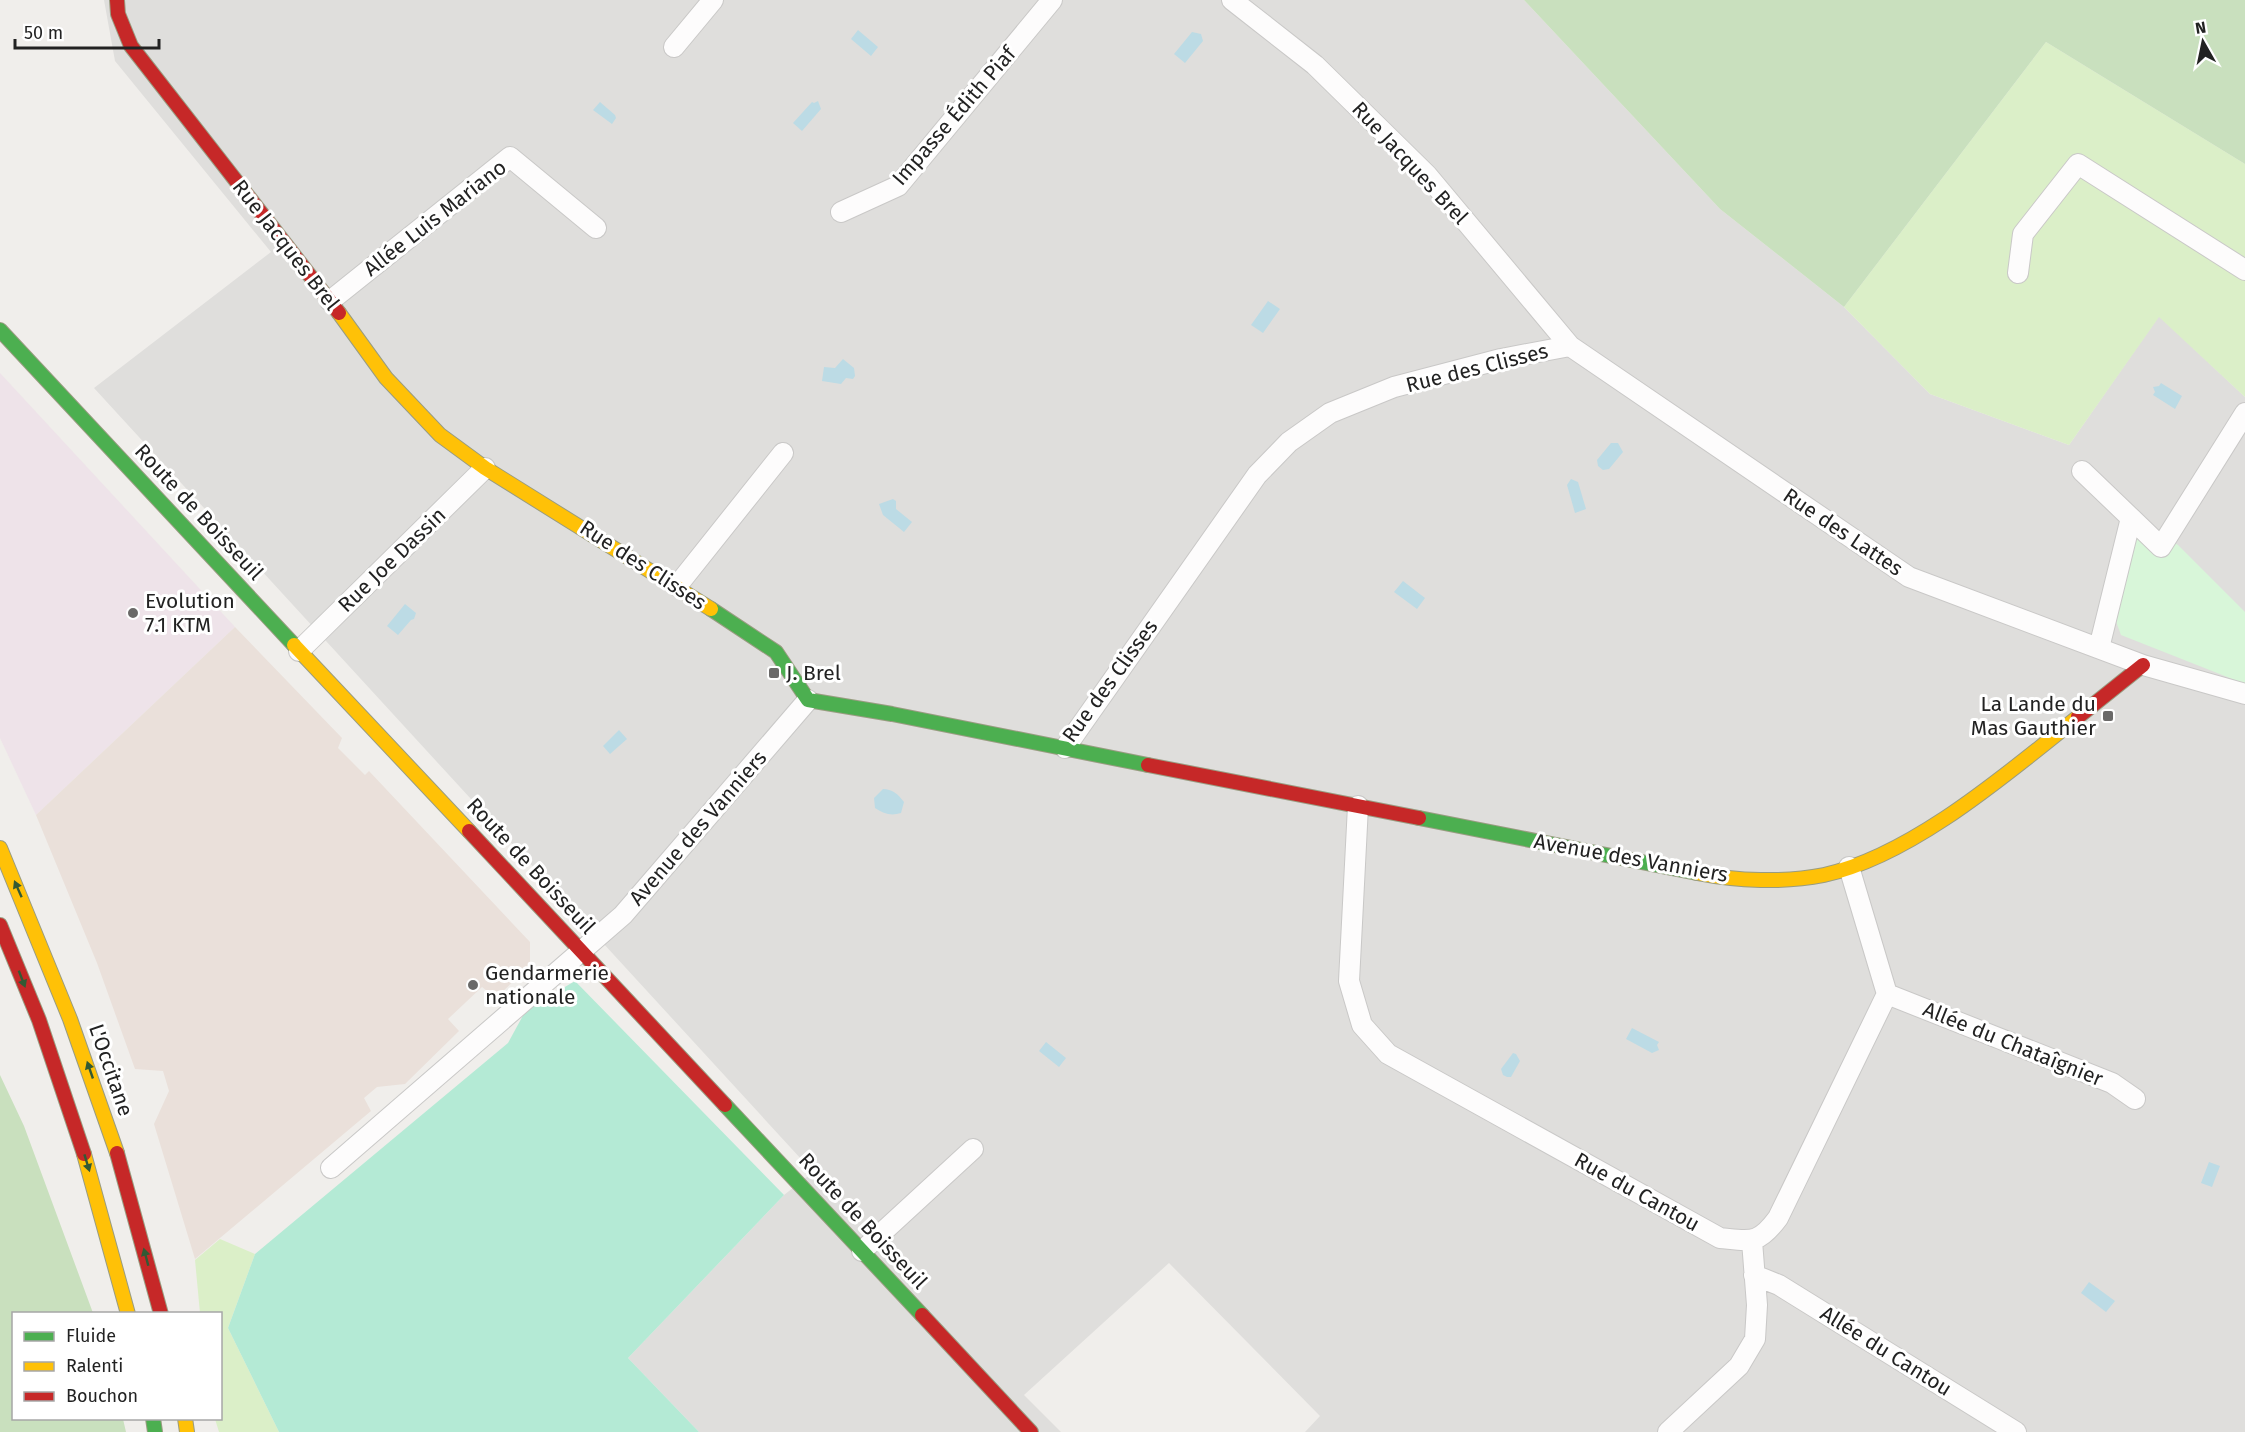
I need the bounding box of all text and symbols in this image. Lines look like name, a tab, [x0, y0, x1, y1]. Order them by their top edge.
scale bar	[15, 12, 159, 50]
north arrow	[2173, 12, 2233, 72]
text: N	[2194, 17, 2207, 38]
text: 50 m	[24, 22, 63, 44]
street label: Impasse Édith Piaf	[887, 40, 1023, 191]
street label: Rue Jacques Brel	[1346, 96, 1474, 230]
street label: Allée Luis Mariano	[358, 154, 512, 282]
street label: Rue Jacques Brel	[227, 174, 345, 316]
street label: Rue des Clisses	[1403, 338, 1551, 398]
street label: Route de Boisseuil	[129, 438, 269, 586]
street label: Rue des Lattes	[1778, 482, 1908, 582]
street label: Rue Joe Dassin	[333, 502, 451, 618]
street label: Rue des Clisses	[575, 514, 711, 616]
place label: Evolution 7.1 KTM	[145, 588, 235, 638]
marker: Evolution 7.1 KTM	[126, 606, 140, 620]
street label: Rue des Clisses	[1057, 614, 1163, 748]
place label: J. Brel	[786, 660, 841, 686]
marker: J. Brel	[767, 666, 781, 680]
place label: La Lande du Mas Gauthier	[1971, 691, 2096, 741]
marker: La Lande du Mas Gauthier	[2101, 709, 2115, 723]
street label: Avenue des Vanniers	[624, 745, 772, 911]
street label: Route de Boisseuil	[461, 792, 601, 940]
street label: Avenue des Vanniers	[1532, 828, 1730, 888]
one-way arrow	[13, 880, 23, 898]
place label: Gendarmerie nationale	[485, 960, 609, 1010]
one-way arrow	[17, 971, 27, 989]
marker: Gendarmerie nationale	[466, 978, 480, 992]
street label: Allée du Chataîgnier	[1919, 996, 2107, 1092]
street label: L'Occitane	[83, 1021, 139, 1119]
one-way arrow	[85, 1061, 95, 1079]
street label: Route de Boisseuil	[793, 1147, 933, 1295]
street label: Rue du Cantou	[1570, 1147, 1704, 1237]
one-way arrow	[83, 1154, 92, 1172]
one-way arrow	[141, 1248, 150, 1266]
street label: Allée du Cantou	[1815, 1300, 1957, 1402]
legend	[12, 1312, 222, 1420]
text: Fluide	[66, 1325, 116, 1347]
text: Ralenti	[66, 1355, 123, 1377]
text: Bouchon	[66, 1385, 138, 1407]

